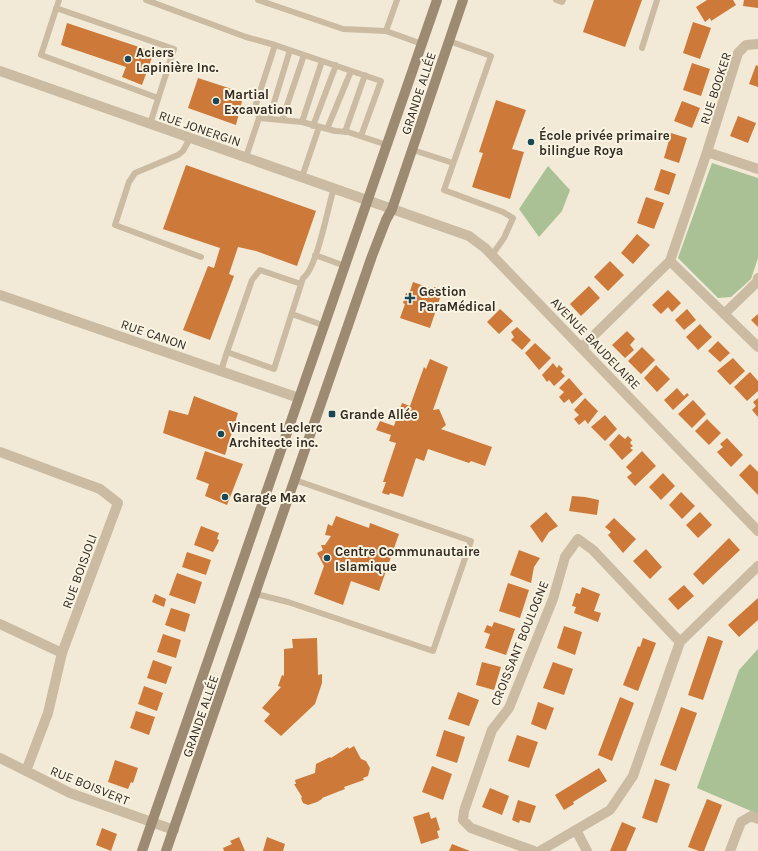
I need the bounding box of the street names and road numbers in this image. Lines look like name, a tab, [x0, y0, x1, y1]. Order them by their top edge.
street label: GRANDE ALLÉE	[396, 49, 439, 136]
street label: RUE BOOKER	[697, 50, 734, 126]
street label: RUE JONERGIN	[157, 107, 243, 149]
street label: AVENUE BAUDELAIRE	[548, 294, 643, 392]
street label: RUE CANON	[119, 316, 189, 353]
street label: RUE BOISJOLI	[59, 532, 100, 610]
street label: CROISSANT BOULOGNE	[487, 578, 551, 708]
street label: GRANDE ALLÉE	[178, 672, 222, 759]
street label: RUE BOISVERT	[48, 763, 132, 808]

